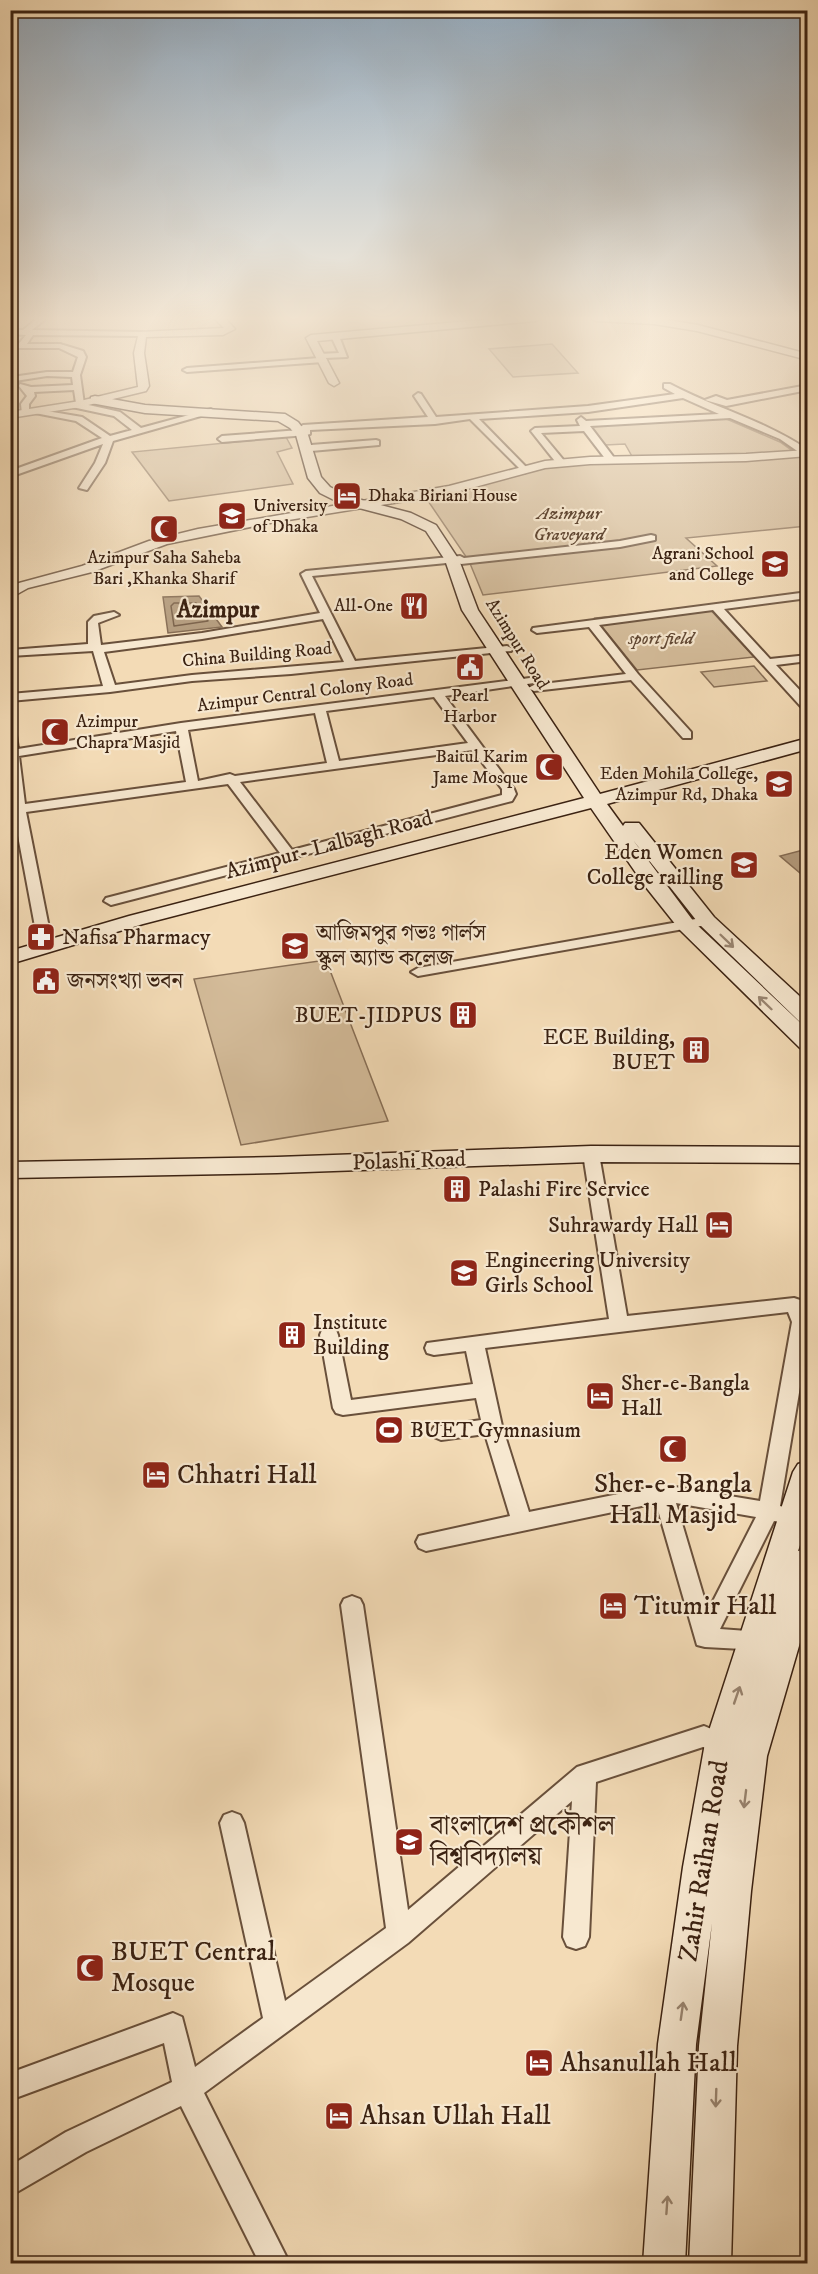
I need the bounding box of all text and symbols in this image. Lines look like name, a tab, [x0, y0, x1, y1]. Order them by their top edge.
hotel icon: Dhaka Biriani House	[331, 480, 363, 512]
place label: Dhaka Biriani House	[368, 485, 517, 507]
place label: University of Dhaka	[253, 495, 328, 538]
school or university icon: University of Dhaka	[216, 500, 248, 532]
park label: Azimpur Graveyard	[534, 503, 607, 546]
mosque icon: Azimpur Saha Saheba Bari ,Khanka Sharif	[148, 513, 180, 545]
place label: Agrani School and College	[652, 543, 755, 586]
place label: Azimpur Saha Saheba Bari ,Khanka Sharif	[87, 547, 241, 590]
school or university icon: Agrani School and College	[759, 548, 791, 580]
restaurant icon: All-One	[398, 590, 430, 622]
street label: Azimpur Road	[480, 594, 554, 694]
district label: Azimpur	[176, 595, 260, 625]
place label: All-One	[334, 595, 393, 617]
park label: sport field	[627, 628, 696, 650]
street label: China Building Road	[181, 638, 333, 672]
public building icon: Pearl Harbor	[454, 651, 486, 683]
street label: Azimpur Central Colony Road	[196, 669, 414, 717]
place label: Pearl Harbor	[443, 685, 497, 728]
place label: Azimpur Chapra Masjid	[76, 711, 180, 754]
mosque icon: Azimpur Chapra Masjid	[39, 716, 71, 748]
place label: Baitul Karim Jame Mosque	[431, 746, 528, 789]
mosque icon: Baitul Karim Jame Mosque	[533, 751, 565, 783]
place label: Eden Mohila College, Azimpur Rd, Dhaka	[600, 763, 758, 806]
school or university icon: Eden Mohila College, Azimpur Rd, Dhaka	[763, 768, 795, 800]
street label: Azimpur- Lalbagh Road	[223, 804, 435, 886]
place label: Eden Women College railling	[587, 839, 724, 891]
school or university icon: Eden Women College railling	[728, 849, 760, 881]
place label: আজিমপুর গভঃ গার্লস স্কুল অ্যান্ড কলেজ	[315, 919, 487, 972]
pharmacy icon: Nafisa Pharmacy	[25, 921, 57, 953]
place label: Nafisa Pharmacy	[62, 924, 211, 951]
school or university icon: আজিমপুর গভঃ গার্লস স্কুল অ্যান্ড কলেজ	[279, 930, 311, 962]
one-way arrow	[719, 934, 734, 948]
public building icon: জনসংখ্যা ভবন	[30, 965, 62, 997]
place label: জনসংখ্যা ভবন	[66, 968, 185, 995]
one-way arrow	[758, 996, 773, 1010]
building icon: BUET-JIDPUS	[447, 999, 479, 1031]
place label: BUET-JIDPUS	[295, 1002, 442, 1029]
place label: ECE Building, BUET	[543, 1024, 675, 1076]
building icon: ECE Building, BUET	[680, 1034, 712, 1066]
street label: Polashi Road	[352, 1146, 466, 1176]
building icon: Palashi Fire Service	[441, 1173, 473, 1205]
place label: Palashi Fire Service	[478, 1176, 650, 1203]
hotel icon: Suhrawardy Hall	[703, 1209, 735, 1241]
place label: Suhrawardy Hall	[548, 1212, 698, 1239]
place label: Engineering University Girls School	[485, 1247, 690, 1299]
school or university icon: Engineering University Girls School	[448, 1257, 480, 1289]
place label: Institute Building	[313, 1309, 389, 1361]
building icon: Institute Building	[276, 1319, 308, 1351]
place label: Sher-e-Bangla Hall	[621, 1370, 750, 1422]
hotel icon: Sher-e-Bangla Hall	[584, 1380, 616, 1412]
sports icon: BUET Gymnasium	[373, 1414, 405, 1446]
place label: BUET Gymnasium	[410, 1417, 581, 1444]
mosque icon: Sher-e-Bangla Hall Masjid	[657, 1433, 689, 1465]
place label: Chhatri Hall	[177, 1458, 317, 1492]
hotel icon: Chhatri Hall	[140, 1459, 172, 1491]
place label: Sher-e-Bangla Hall Masjid	[594, 1467, 752, 1532]
place label: Titumir Hall	[634, 1589, 776, 1623]
hotel icon: Titumir Hall	[597, 1590, 629, 1622]
one-way arrow	[732, 1686, 743, 1705]
street label: Zahir Raihan Road	[671, 1757, 737, 1964]
one-way arrow	[739, 1789, 750, 1808]
place label: বাংলাদেশ প্রকৌশল বিশ্ববিদ্যালয়	[429, 1808, 616, 1874]
school or university icon: বাংলাদেশ প্রকৌশল বিশ্ববিদ্যালয়	[393, 1826, 425, 1858]
place label: BUET Central Mosque	[111, 1935, 276, 2000]
mosque icon: BUET Central Mosque	[74, 1952, 106, 1984]
one-way arrow	[677, 2001, 688, 2021]
place label: Ahsanullah Hall	[560, 2046, 737, 2080]
hotel icon: Ahsanullah Hall	[523, 2047, 555, 2079]
one-way arrow	[711, 2087, 722, 2107]
place label: Ahsan Ullah Hall	[360, 2099, 551, 2133]
hotel icon: Ahsan Ullah Hall	[323, 2100, 355, 2132]
one-way arrow	[662, 2196, 673, 2216]

